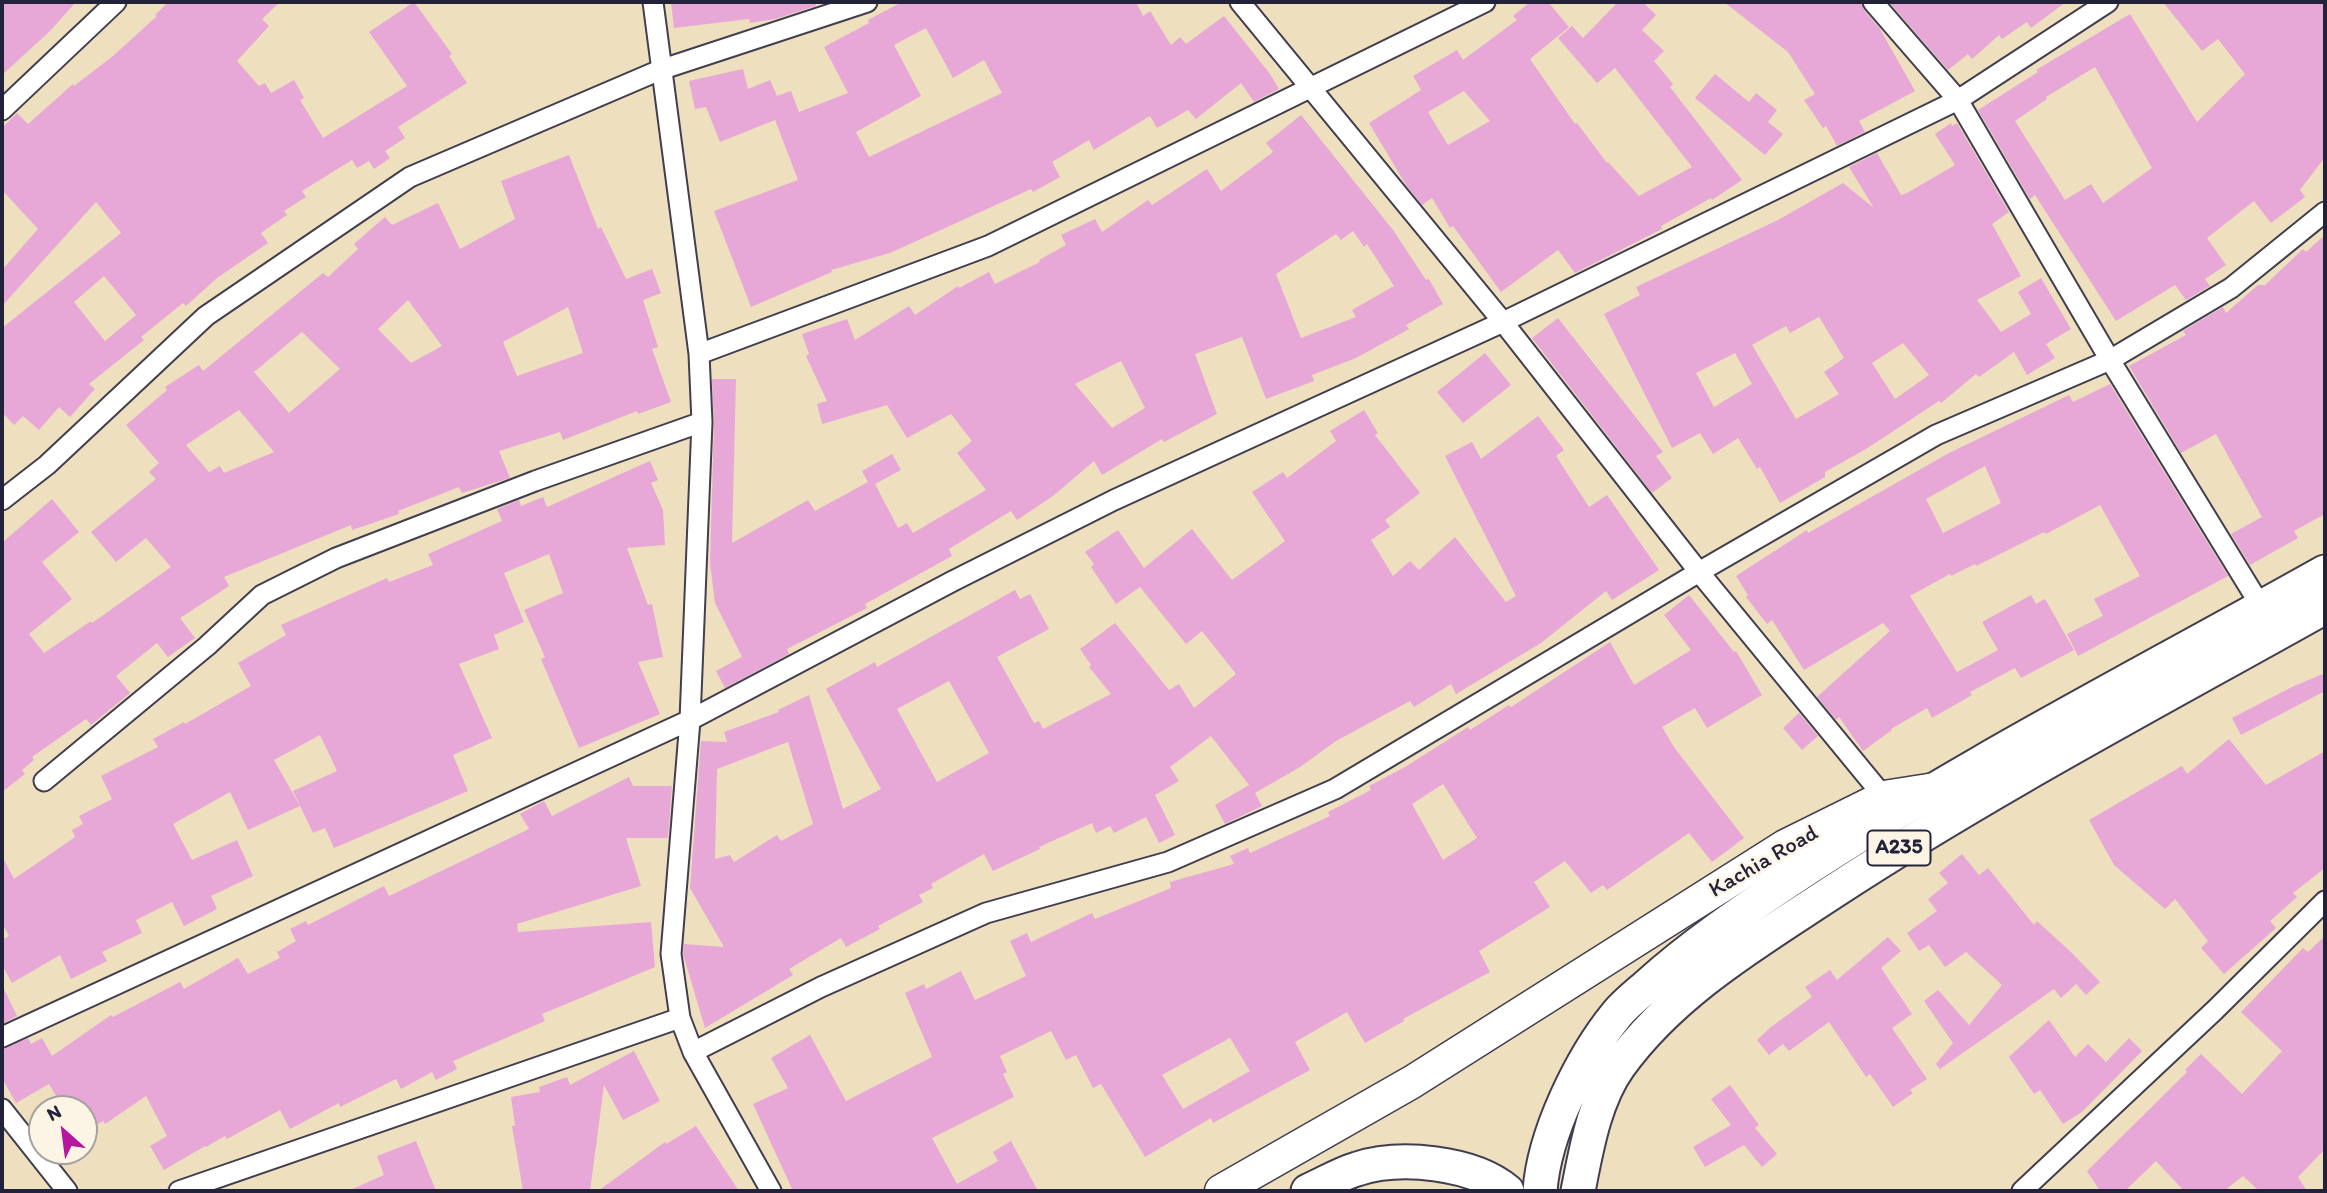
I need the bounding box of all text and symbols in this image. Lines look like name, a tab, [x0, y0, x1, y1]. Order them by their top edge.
street label: Kachia Road	[1704, 820, 1824, 904]
road number: A235	[1868, 830, 1930, 866]
north arrow	[28, 1095, 98, 1165]
text: N	[43, 1100, 65, 1126]

